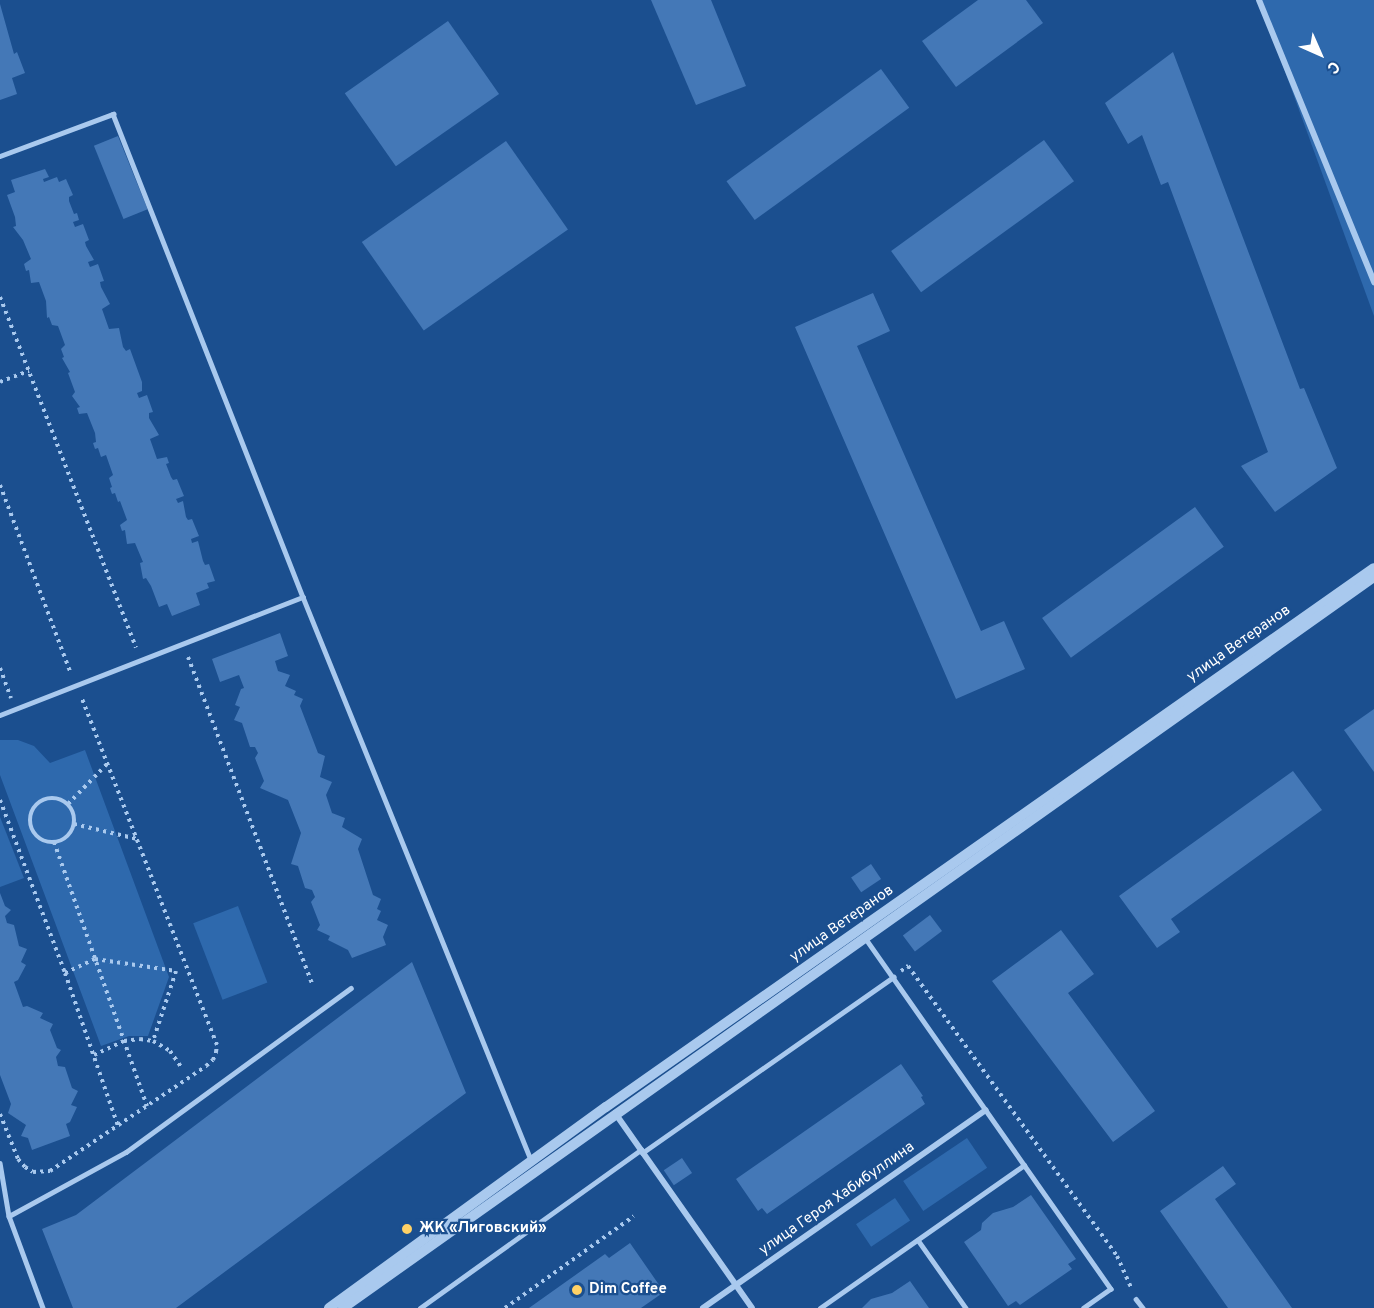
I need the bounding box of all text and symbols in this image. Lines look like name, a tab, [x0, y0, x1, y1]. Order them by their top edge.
north arrow	[1290, 24, 1350, 84]
text: С	[1322, 56, 1343, 77]
street label: улица Ветеранов	[1184, 602, 1294, 686]
street label: улица Ветеранов	[787, 882, 897, 966]
street label: улица Героя Хабибуллина	[756, 1138, 918, 1260]
place label: ЖК «Лиговский»	[419, 1220, 547, 1238]
marker: ЖК «Лиговский»	[400, 1222, 414, 1236]
place label: Dim Coffee	[589, 1281, 667, 1299]
marker: Dim Coffee	[570, 1283, 584, 1297]

